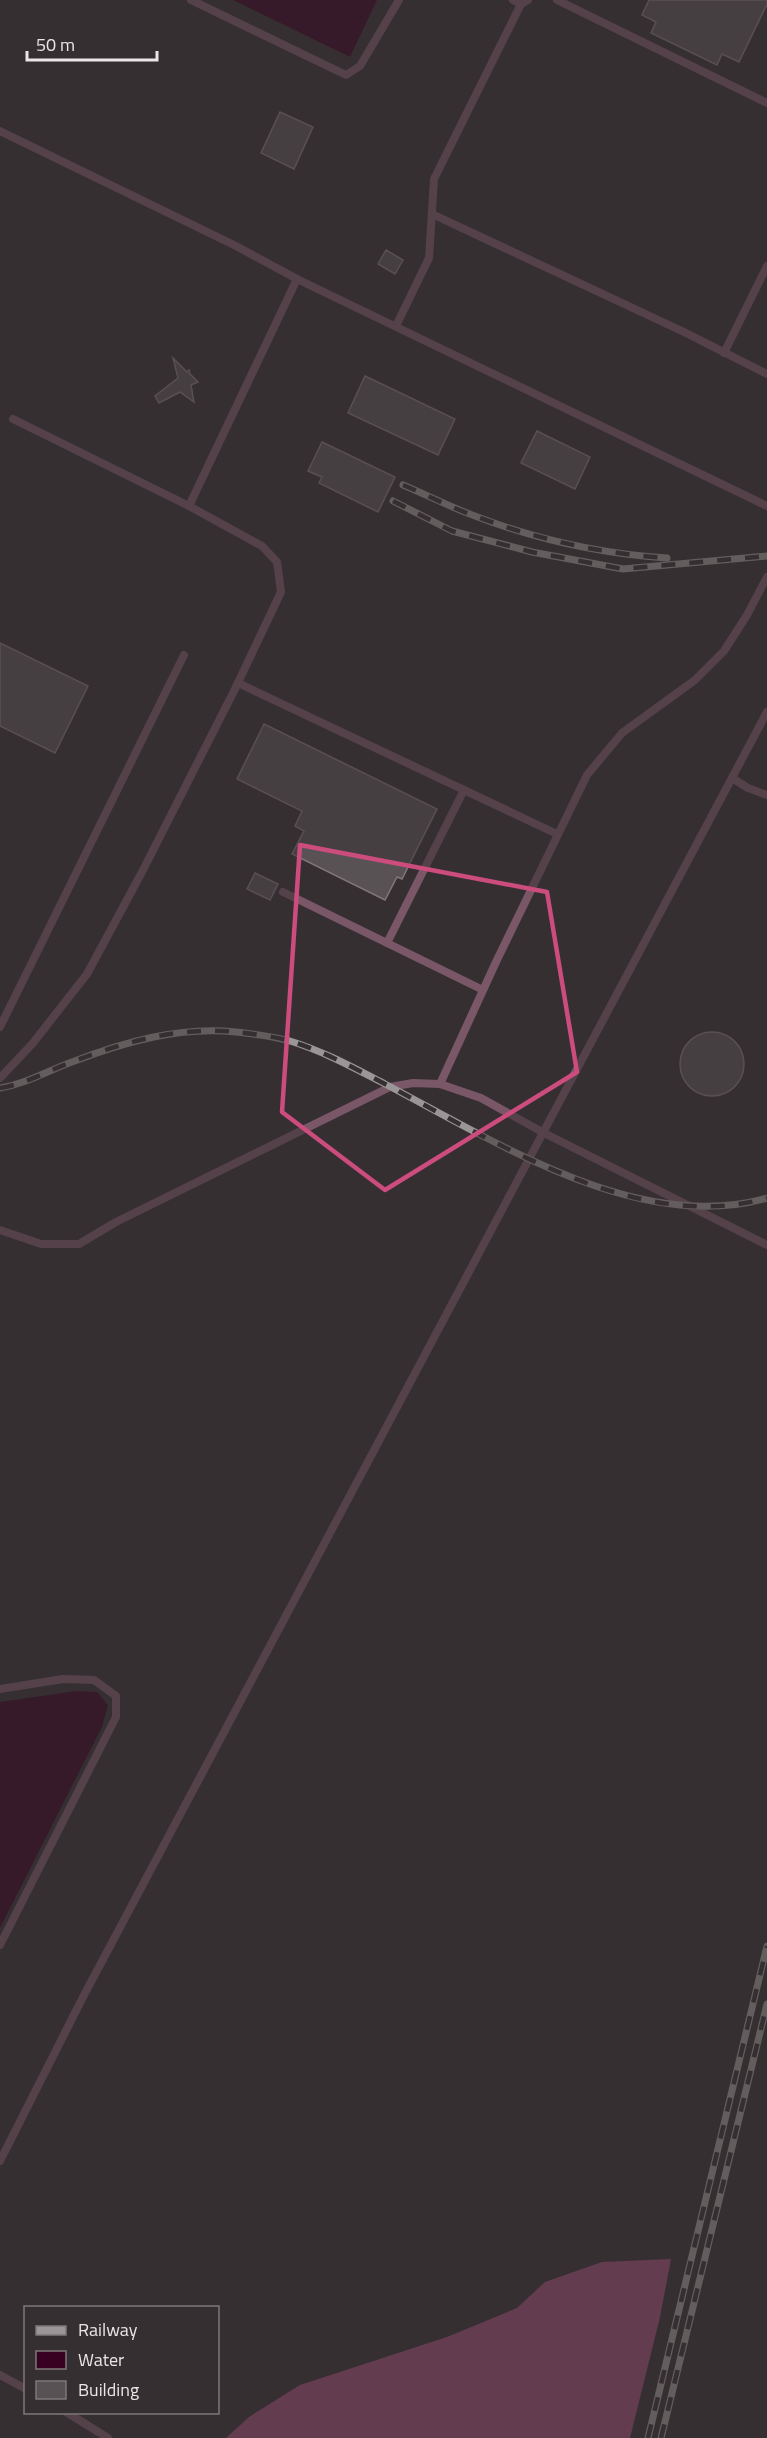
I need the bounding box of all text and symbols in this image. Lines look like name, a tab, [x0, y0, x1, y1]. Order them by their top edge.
scale bar	[27, 24, 158, 62]
text: 50 m	[36, 31, 75, 58]
legend	[24, 2306, 219, 2414]
text: Railway	[78, 2316, 138, 2343]
text: Water	[78, 2346, 124, 2373]
text: Building	[78, 2376, 139, 2403]

